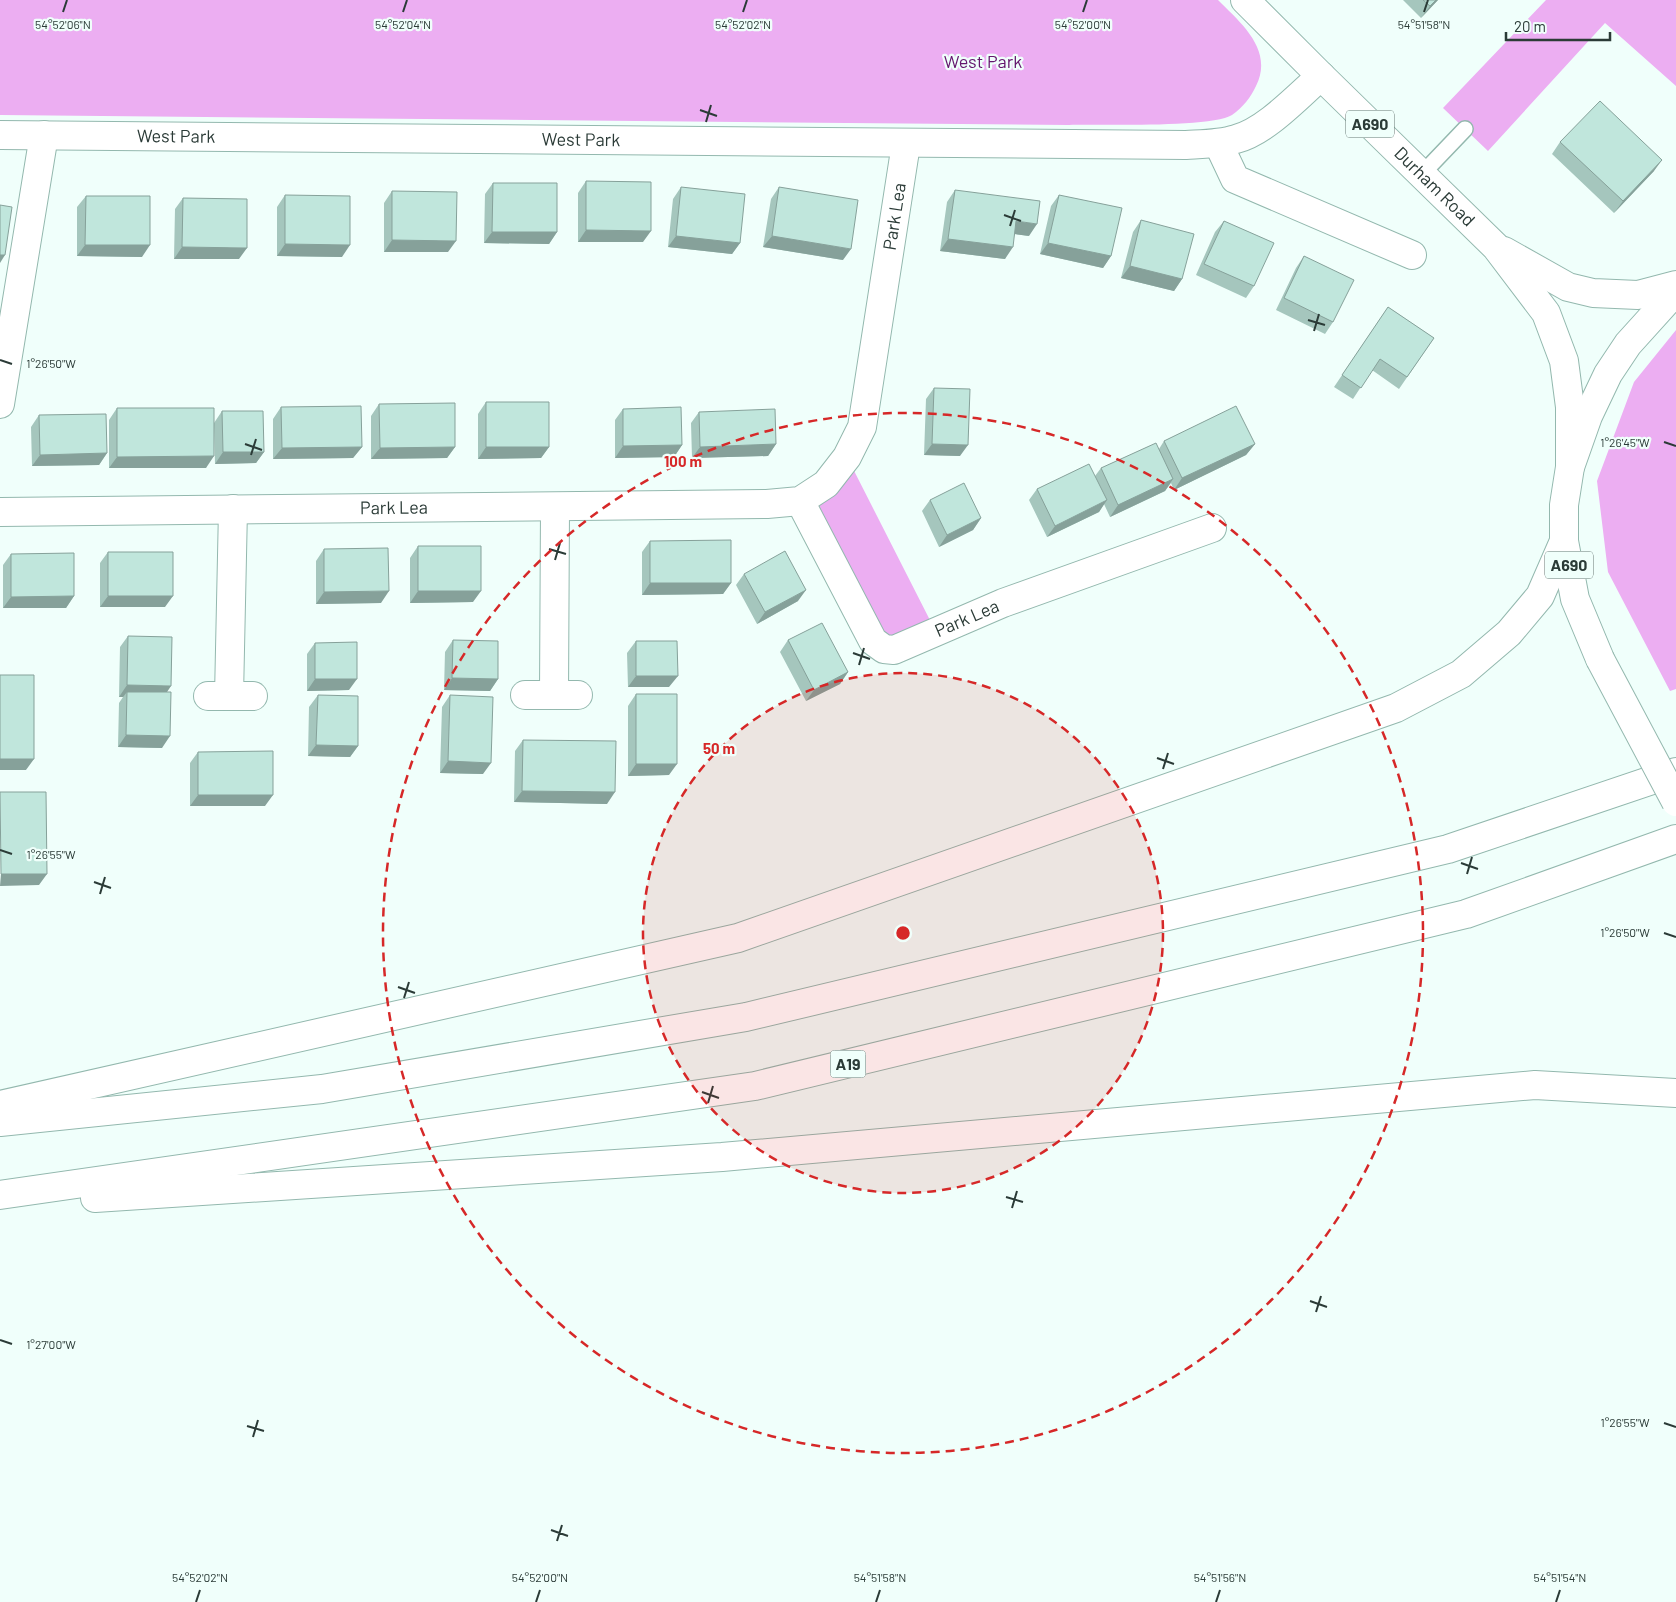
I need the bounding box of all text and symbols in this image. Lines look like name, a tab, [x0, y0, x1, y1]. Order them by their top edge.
scale bar	[1506, 10, 1610, 42]
text: 54°52'06"N	[35, 17, 91, 31]
text: 54°52'04"N	[375, 17, 431, 31]
text: 54°52'02"N	[715, 17, 771, 31]
text: 54°52'00"N	[1055, 17, 1111, 31]
text: 54°51'58"N	[1398, 17, 1450, 31]
text: 20 m	[1514, 17, 1546, 35]
park label: West Park	[944, 50, 1022, 72]
road number: A690	[1346, 110, 1394, 138]
street label: West Park	[137, 124, 215, 147]
street label: West Park	[542, 128, 620, 150]
street label: Durham Road	[1390, 142, 1480, 230]
street label: Park Lea	[878, 181, 910, 252]
text: 1°26'50"W	[26, 356, 76, 370]
text: 1°26'45"W	[1600, 435, 1650, 449]
text: 100 m	[664, 452, 702, 470]
street label: Park Lea	[360, 496, 428, 518]
road number: A690	[1545, 552, 1593, 578]
street label: Park Lea	[931, 594, 1002, 641]
text: 50 m	[703, 739, 735, 757]
text: 1°26'55"W	[27, 847, 76, 861]
centre of rings	[894, 924, 912, 942]
text: 1°26'50"W	[1600, 925, 1650, 939]
road number: A19	[830, 1050, 866, 1078]
text: 1°27'00"W	[26, 1337, 76, 1351]
text: 1°26'55"W	[1601, 1415, 1650, 1429]
text: 54°52'02"N	[172, 1570, 228, 1584]
text: 54°52'00"N	[512, 1570, 568, 1584]
text: 54°51'58"N	[854, 1570, 906, 1584]
text: 54°51'56"N	[1194, 1570, 1246, 1584]
text: 54°51'54"N	[1534, 1570, 1586, 1584]

